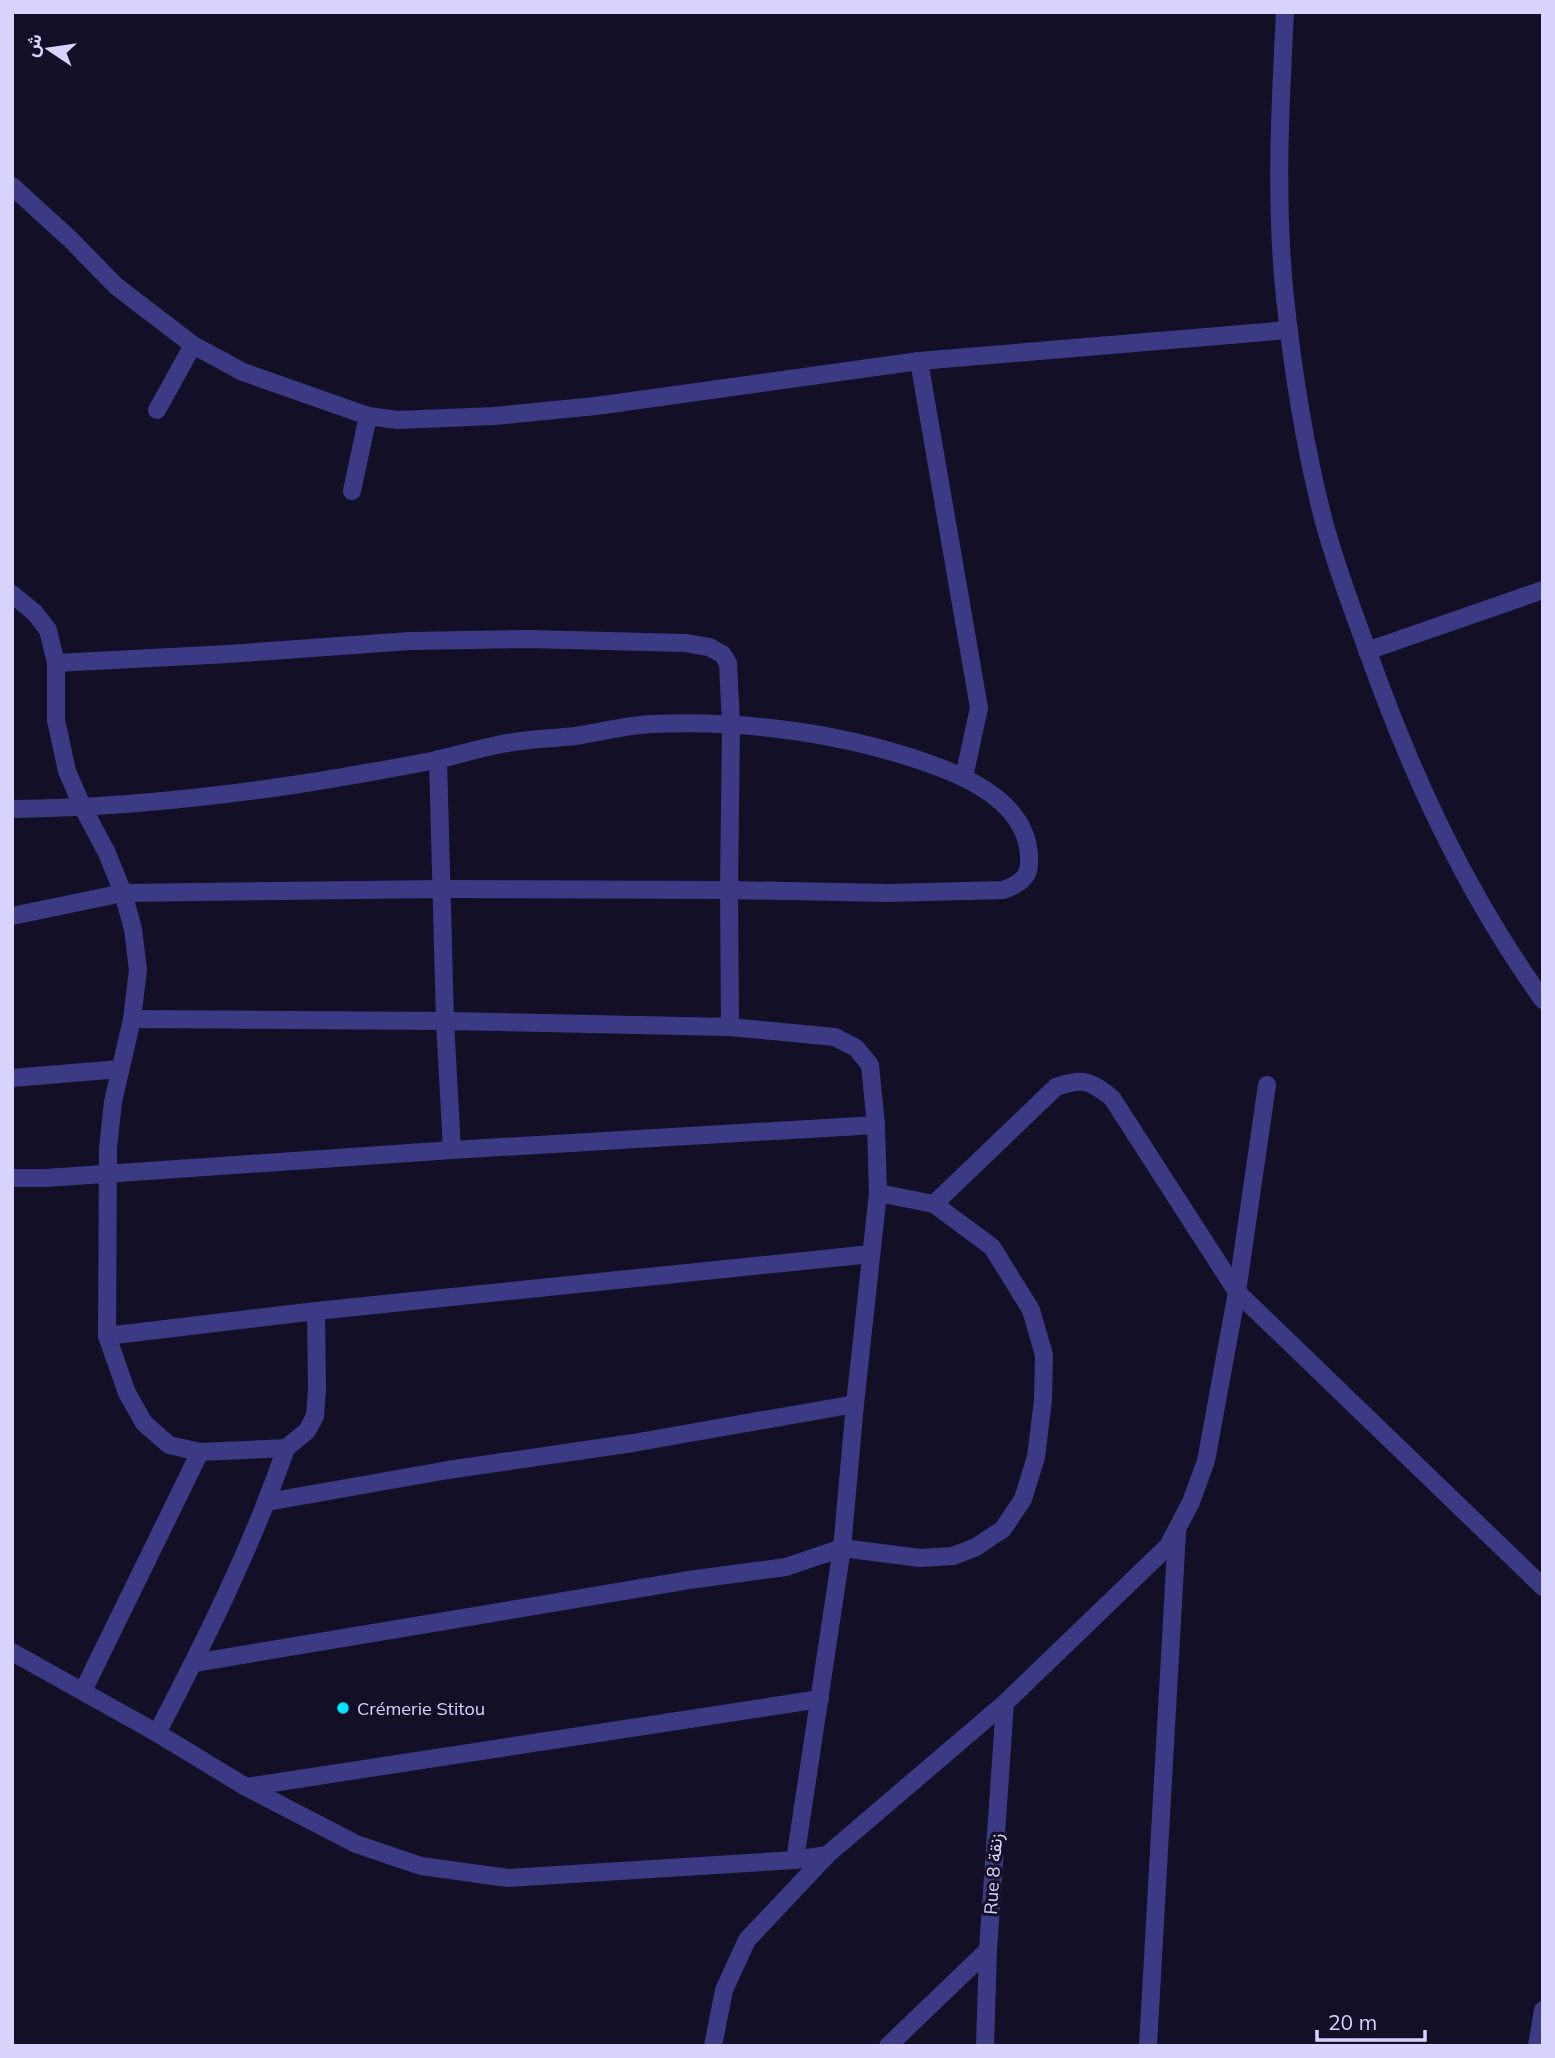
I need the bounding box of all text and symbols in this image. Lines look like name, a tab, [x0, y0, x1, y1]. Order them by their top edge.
north arrow	[14, 14, 84, 84]
text: ش	[18, 31, 47, 59]
place label: Crémerie Stitou	[357, 1697, 485, 1720]
marker: Crémerie Stitou	[335, 1700, 351, 1716]
street label: Rue 8 زنقة	[979, 1833, 1007, 1915]
scale bar	[1317, 1998, 1426, 2042]
text: 20 m	[1328, 2009, 1377, 2035]

